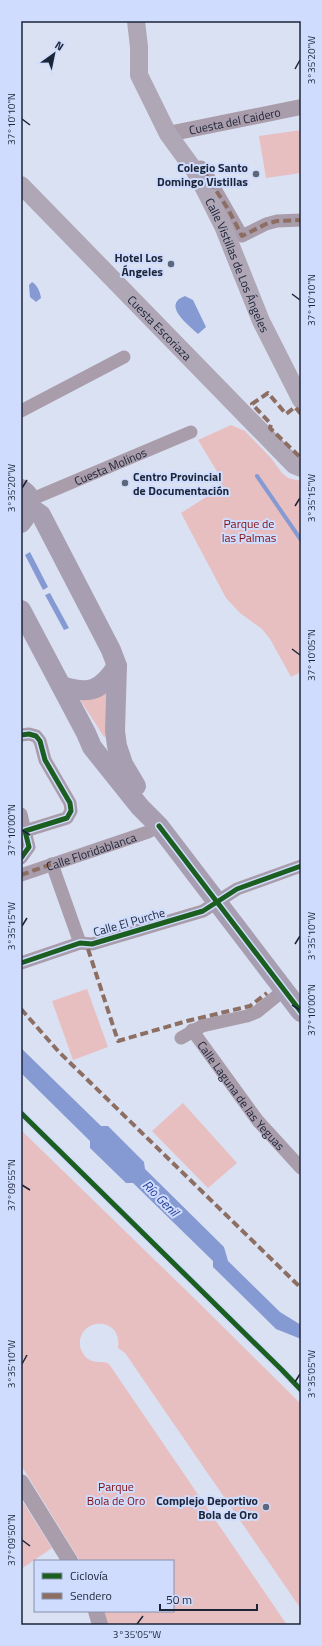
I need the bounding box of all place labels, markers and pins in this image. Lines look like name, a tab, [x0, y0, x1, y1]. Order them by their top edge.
place label: Colegio Santo Domingo Vistillas	[157, 158, 248, 191]
marker: Colegio Santo Domingo Vistillas	[251, 169, 261, 179]
place label: Hotel Los Ángeles	[114, 248, 163, 281]
marker: Hotel Los Ángeles	[166, 259, 176, 269]
place label: Centro Provincial de Documentación	[133, 467, 229, 500]
marker: Centro Provincial de Documentación	[120, 478, 130, 488]
place label: Complejo Deportivo Bola de Oro	[156, 1491, 258, 1524]
marker: Complejo Deportivo Bola de Oro	[261, 1502, 271, 1512]

